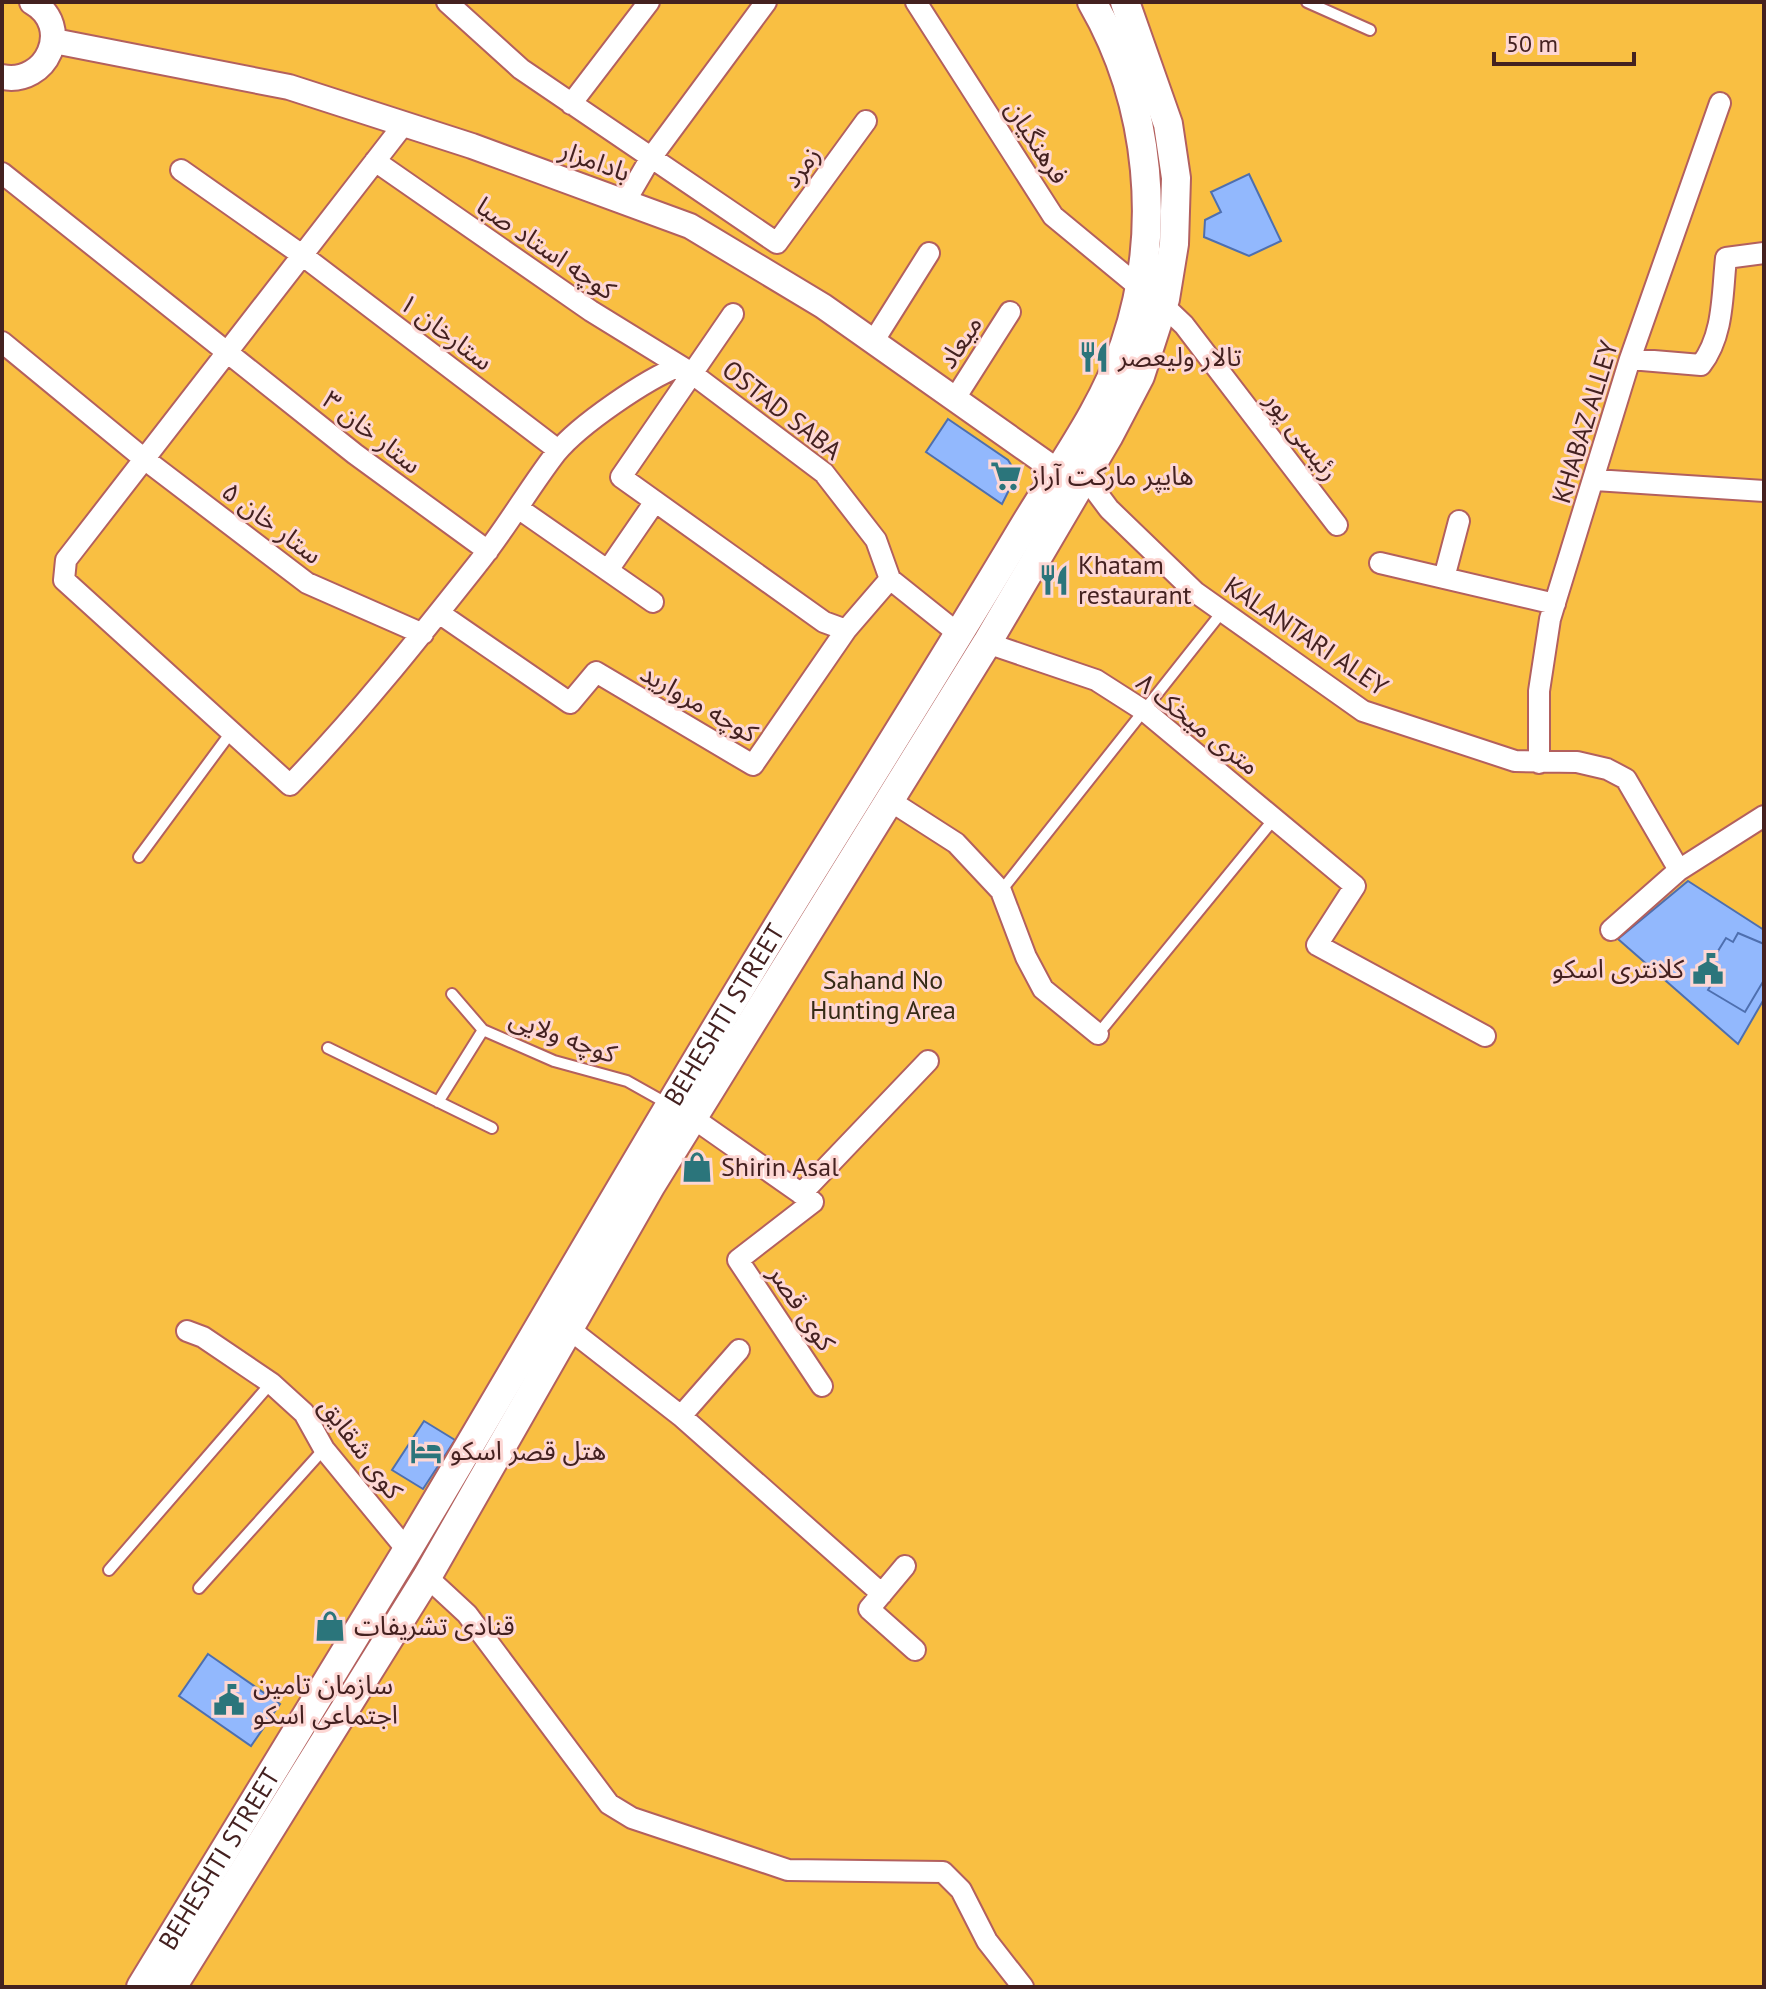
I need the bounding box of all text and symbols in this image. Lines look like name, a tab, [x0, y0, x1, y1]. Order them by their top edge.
scale bar	[1494, 16, 1634, 66]
text: 50 m	[1506, 28, 1558, 59]
street label: فرهنگیان	[998, 94, 1077, 190]
street label: بادامزار	[555, 132, 635, 188]
street label: زمرد	[774, 139, 827, 194]
street label: کوچه استاد صبا	[470, 189, 622, 307]
street label: ستارخان ۱	[393, 286, 500, 377]
street label: میعاد	[930, 309, 989, 375]
street label: KHABAZ ALLEY	[1544, 336, 1625, 507]
restaurant icon: تالار ولیعصر	[1077, 340, 1111, 374]
place label: تالار ولیعصر	[1117, 340, 1242, 373]
street label: OSTAD SABA	[716, 353, 849, 467]
street label: ستار خان ۳	[316, 383, 428, 481]
street label: رئیسی پور	[1257, 384, 1347, 488]
supermarket icon: هایپر مارکت آراز	[989, 459, 1023, 493]
place label: هایپر مارکت آراز	[1029, 459, 1194, 493]
street label: ستار خان ۵	[216, 474, 329, 571]
place label: Khatam restaurant	[1078, 548, 1192, 611]
restaurant icon: Khatam restaurant	[1037, 563, 1071, 597]
street label: KALANTARI ALEY	[1218, 569, 1395, 703]
street label: کوچه مروارید	[634, 656, 764, 750]
street label: ۸ متری میخک	[1130, 665, 1267, 782]
street label: BEHESHTI STREET	[657, 917, 792, 1111]
place label: کلانتری اسکو	[1552, 952, 1684, 985]
public building icon: کلانتری اسکو	[1691, 952, 1725, 986]
park label: Sahand No Hunting Area	[810, 963, 956, 1026]
street label: کوچه ولایی	[505, 1001, 621, 1071]
shop icon: Shirin Asal	[680, 1150, 714, 1184]
place label: Shirin Asal	[721, 1150, 839, 1183]
street label: کوی قصر	[761, 1258, 843, 1357]
street label: کوی شقایق	[312, 1390, 411, 1505]
hotel icon: هتل قصر اسکو	[409, 1434, 443, 1468]
place label: هتل قصر اسکو	[450, 1434, 606, 1467]
shop icon: قنادی تشریفات	[313, 1609, 347, 1643]
place label: قنادی تشریفات	[354, 1609, 515, 1642]
place label: سازمان تامین اجتماعی اسکو	[253, 1668, 398, 1731]
public building icon: سازمان تامین اجتماعی اسکو	[212, 1683, 246, 1717]
street label: BEHESHTI STREET	[151, 1762, 287, 1956]

